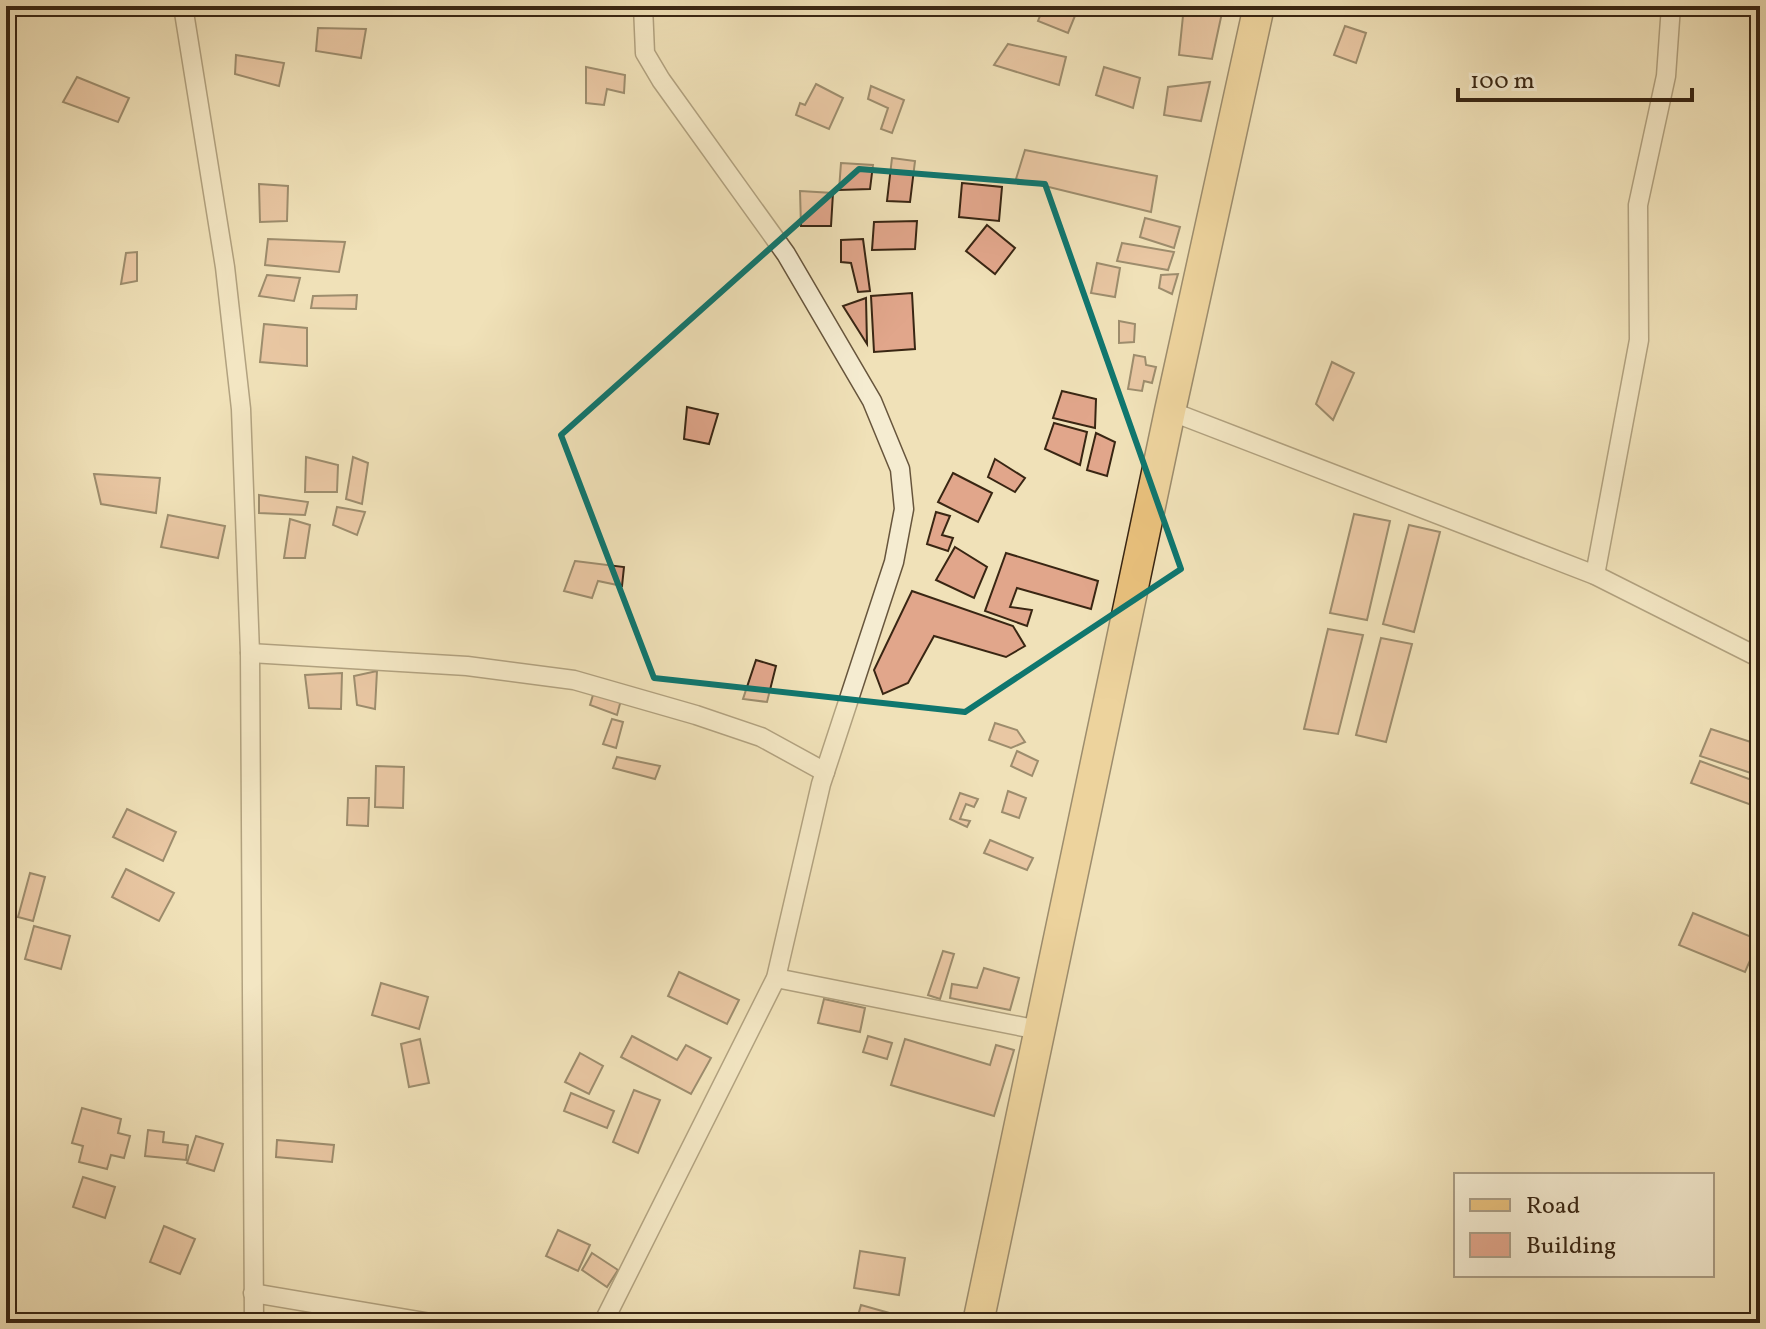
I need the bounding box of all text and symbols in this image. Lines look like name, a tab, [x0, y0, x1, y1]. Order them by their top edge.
scale bar	[1458, 52, 1692, 102]
text: 100 m	[1470, 65, 1535, 99]
legend	[1454, 1173, 1714, 1277]
text: Road	[1526, 1190, 1580, 1224]
text: Building	[1526, 1230, 1616, 1264]

